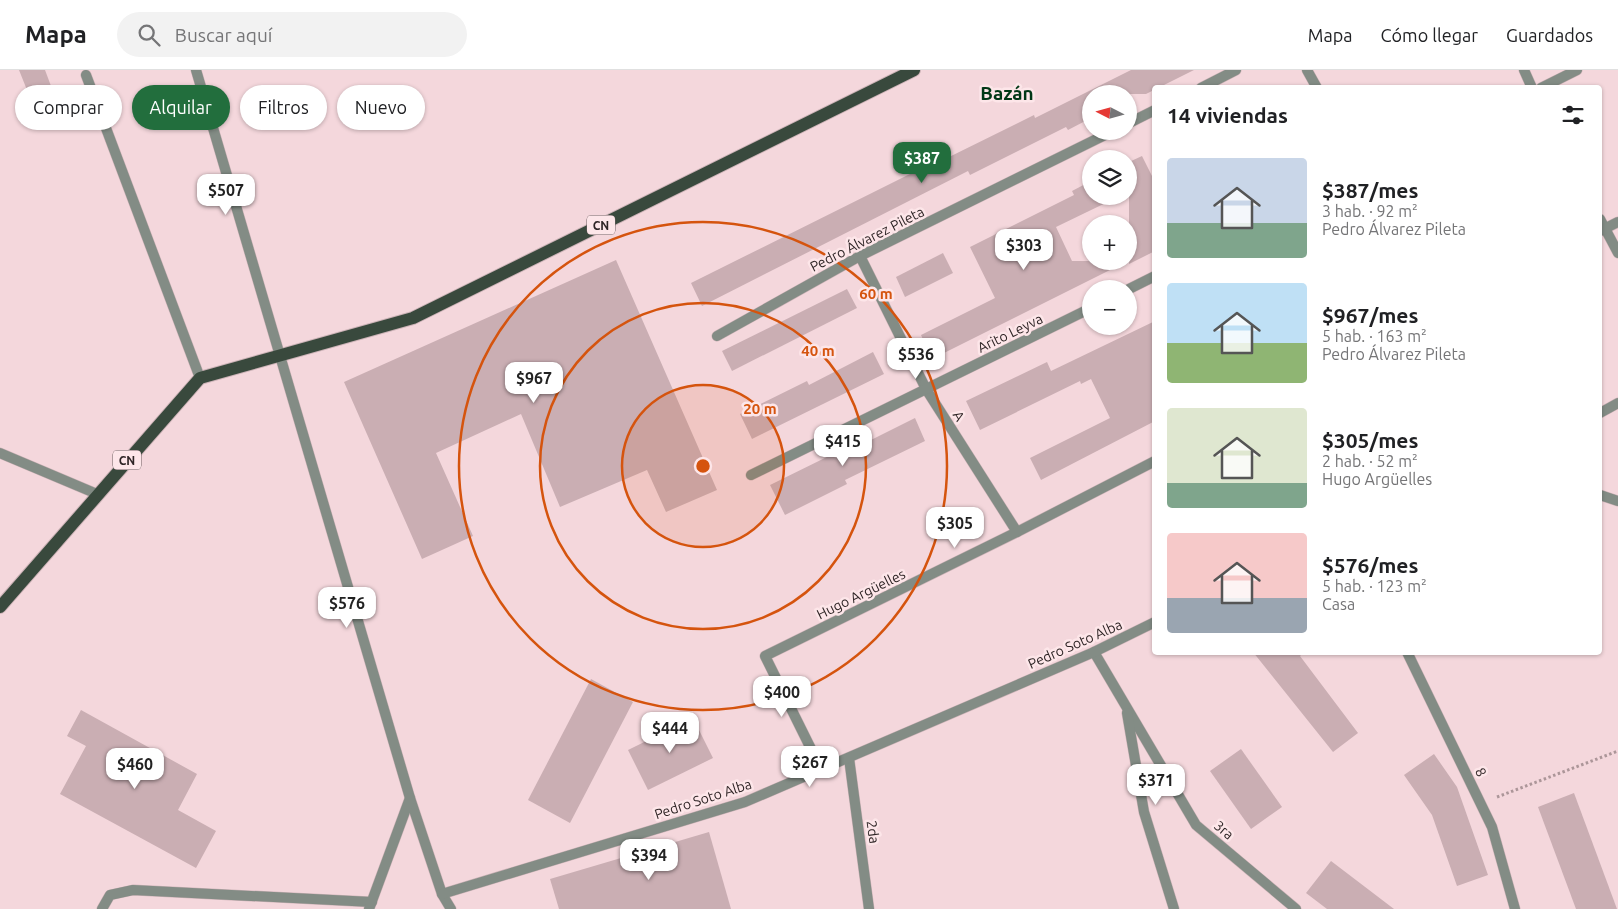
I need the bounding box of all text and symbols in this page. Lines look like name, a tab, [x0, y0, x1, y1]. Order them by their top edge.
search box	[117, 12, 467, 57]
text: Mapa	[25, 21, 87, 48]
icon: search	[135, 21, 163, 49]
text: Buscar aquí	[175, 24, 272, 46]
text: Mapa	[1308, 25, 1353, 45]
text: Cómo llegar	[1381, 25, 1478, 45]
text: Guardados	[1506, 25, 1593, 45]
district label: Bazán	[980, 82, 1034, 104]
chip: Comprar	[15, 85, 122, 130]
chip: Alquilar	[132, 85, 230, 130]
chip: Filtros	[240, 85, 327, 130]
chip: Nuevo	[337, 85, 425, 130]
north arrow	[1082, 85, 1138, 140]
map controls	[1082, 85, 1137, 335]
icon: filters	[1559, 101, 1587, 129]
text: 14 viviendas	[1167, 103, 1288, 127]
pin: $387	[892, 142, 952, 184]
text: $387	[904, 149, 940, 167]
button: layers	[1082, 150, 1137, 205]
pin: $507	[196, 174, 256, 216]
icon: home	[1207, 178, 1267, 238]
text: $387/mes	[1322, 178, 1418, 202]
text: $507	[208, 181, 244, 199]
street label: Pedro Álvarez Pileta	[807, 202, 927, 275]
text: 3 hab. · 92 m²	[1322, 202, 1418, 220]
button: +	[1082, 215, 1137, 270]
road number: CN	[587, 216, 615, 234]
text: Pedro Álvarez Pileta	[1322, 220, 1466, 238]
pin: $303	[994, 228, 1054, 271]
text: $303	[1006, 236, 1042, 254]
button: −	[1082, 280, 1137, 335]
text: 60 m	[859, 285, 893, 302]
icon: home	[1207, 303, 1267, 363]
text: $967/mes	[1322, 303, 1418, 327]
street label: Arito Leyva	[975, 310, 1045, 356]
text: 5 hab. · 163 m²	[1322, 327, 1427, 345]
pin: $536	[886, 338, 946, 380]
text: 40 m	[801, 342, 835, 359]
text: $536	[898, 345, 934, 363]
text: Pedro Álvarez Pileta	[1322, 345, 1466, 363]
pin: $967	[504, 362, 564, 404]
text: $967	[516, 369, 552, 387]
text: 20 m	[743, 400, 777, 417]
street label: A	[950, 408, 968, 424]
pin: $415	[813, 424, 873, 467]
icon: home	[1207, 428, 1267, 488]
text: $305/mes	[1322, 428, 1418, 452]
text: $415	[825, 432, 861, 450]
road number: CN	[113, 450, 141, 470]
text: 2 hab. · 52 m²	[1322, 452, 1418, 470]
centre of rings	[694, 457, 712, 475]
text: Hugo Argüelles	[1322, 470, 1432, 488]
pin: $305	[925, 506, 985, 549]
text: $305	[937, 514, 973, 532]
icon: home	[1207, 553, 1267, 613]
text: $576/mes	[1322, 553, 1418, 577]
street label: Hugo Argüelles	[814, 566, 908, 622]
text: 5 hab. · 123 m²	[1322, 577, 1427, 595]
pin: $576	[317, 586, 377, 629]
text: $576	[329, 594, 365, 612]
text: Casa	[1322, 595, 1355, 613]
street label: Pedro Soto Alba	[1025, 616, 1125, 672]
pin: $400	[752, 676, 812, 718]
text: $400	[764, 683, 800, 701]
pin: $444	[640, 712, 700, 754]
text: $444	[652, 719, 688, 737]
pin: $267	[780, 746, 840, 788]
pin: $460	[105, 748, 165, 790]
text: $267	[792, 753, 828, 771]
text: $460	[117, 755, 153, 773]
pin: $371	[1126, 764, 1186, 806]
street label: 8	[1472, 765, 1490, 779]
text: $371	[1138, 771, 1174, 789]
street label: Pedro Soto Alba	[652, 776, 754, 822]
street label: 3ra	[1211, 817, 1237, 843]
street label: 2da	[863, 819, 883, 845]
pin: $394	[619, 838, 679, 881]
text: $394	[631, 846, 667, 864]

